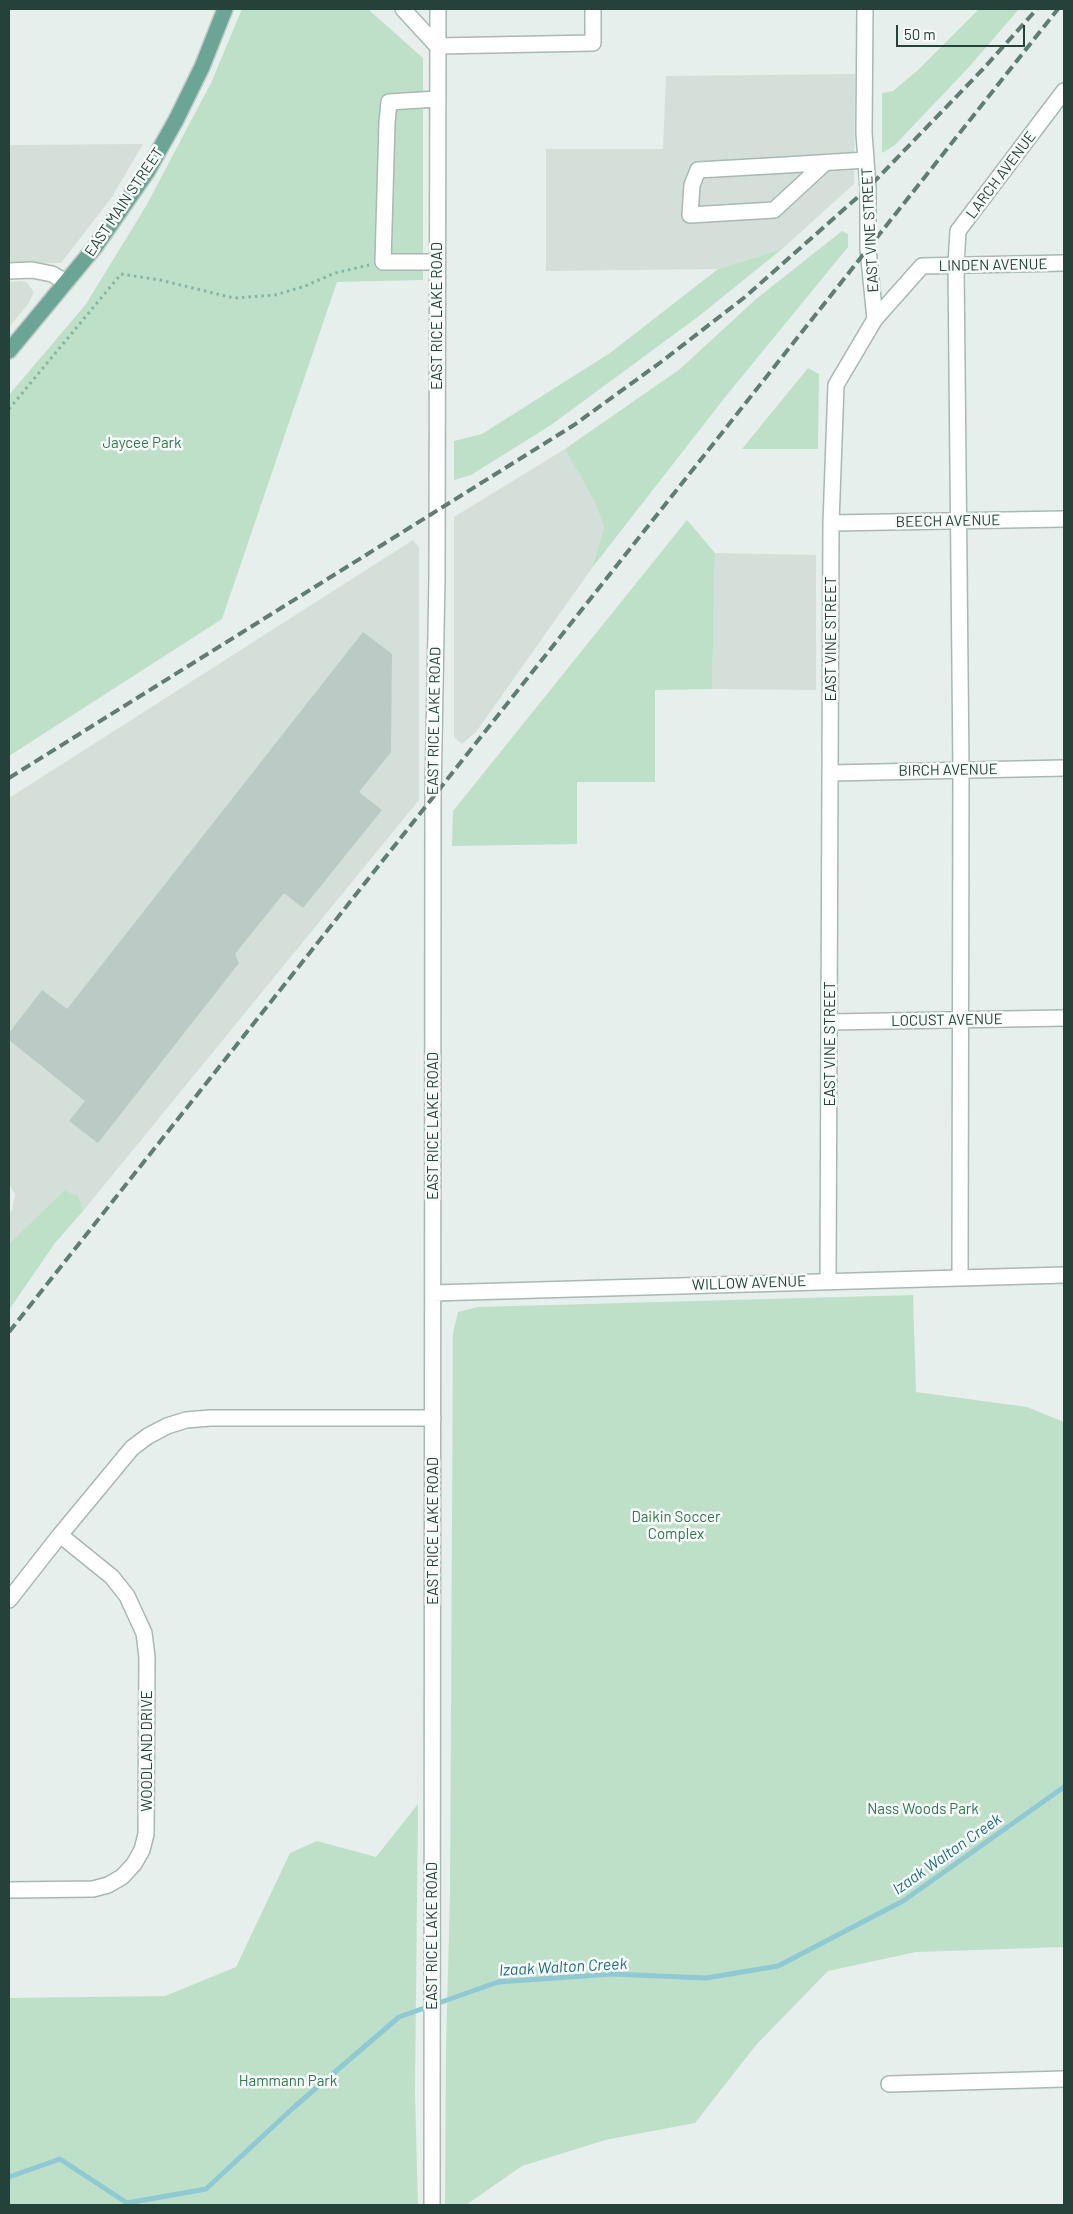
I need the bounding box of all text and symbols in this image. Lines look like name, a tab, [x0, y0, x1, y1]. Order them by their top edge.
scale bar	[898, 15, 1027, 47]
text: 50 m	[904, 25, 936, 43]
street label: LARCH AVENUE	[962, 128, 1040, 222]
street label: EAST MAIN STREET	[81, 144, 167, 260]
street label: EAST VINE STREET	[858, 167, 882, 293]
street label: EAST RICE LAKE ROAD	[428, 242, 446, 390]
street label: LINDEN AVENUE	[938, 255, 1048, 275]
park label: Jaycee Park	[102, 434, 182, 452]
street label: BEECH AVENUE	[896, 511, 1000, 531]
street label: EAST VINE STREET	[822, 576, 840, 702]
street label: EAST RICE LAKE ROAD	[424, 647, 444, 795]
street label: BIRCH AVENUE	[898, 760, 998, 780]
street label: EAST VINE STREET	[821, 981, 839, 1107]
street label: LOCUST AVENUE	[891, 1010, 1003, 1030]
street label: EAST RICE LAKE ROAD	[424, 1052, 442, 1200]
street label: WILLOW AVENUE	[691, 1272, 807, 1294]
street label: EAST RICE LAKE ROAD	[424, 1457, 442, 1605]
park label: Daikin Soccer Complex	[632, 1508, 720, 1543]
street label: WOODLAND DRIVE	[138, 1690, 156, 1812]
park label: Nass Woods Park	[867, 1800, 979, 1818]
water label: Izaak Walton Creek	[889, 1809, 1005, 1899]
street label: EAST RICE LAKE ROAD	[423, 1862, 441, 2010]
water label: Izaak Walton Creek	[498, 1954, 628, 1980]
park label: Hammann Park	[239, 2072, 337, 2090]

